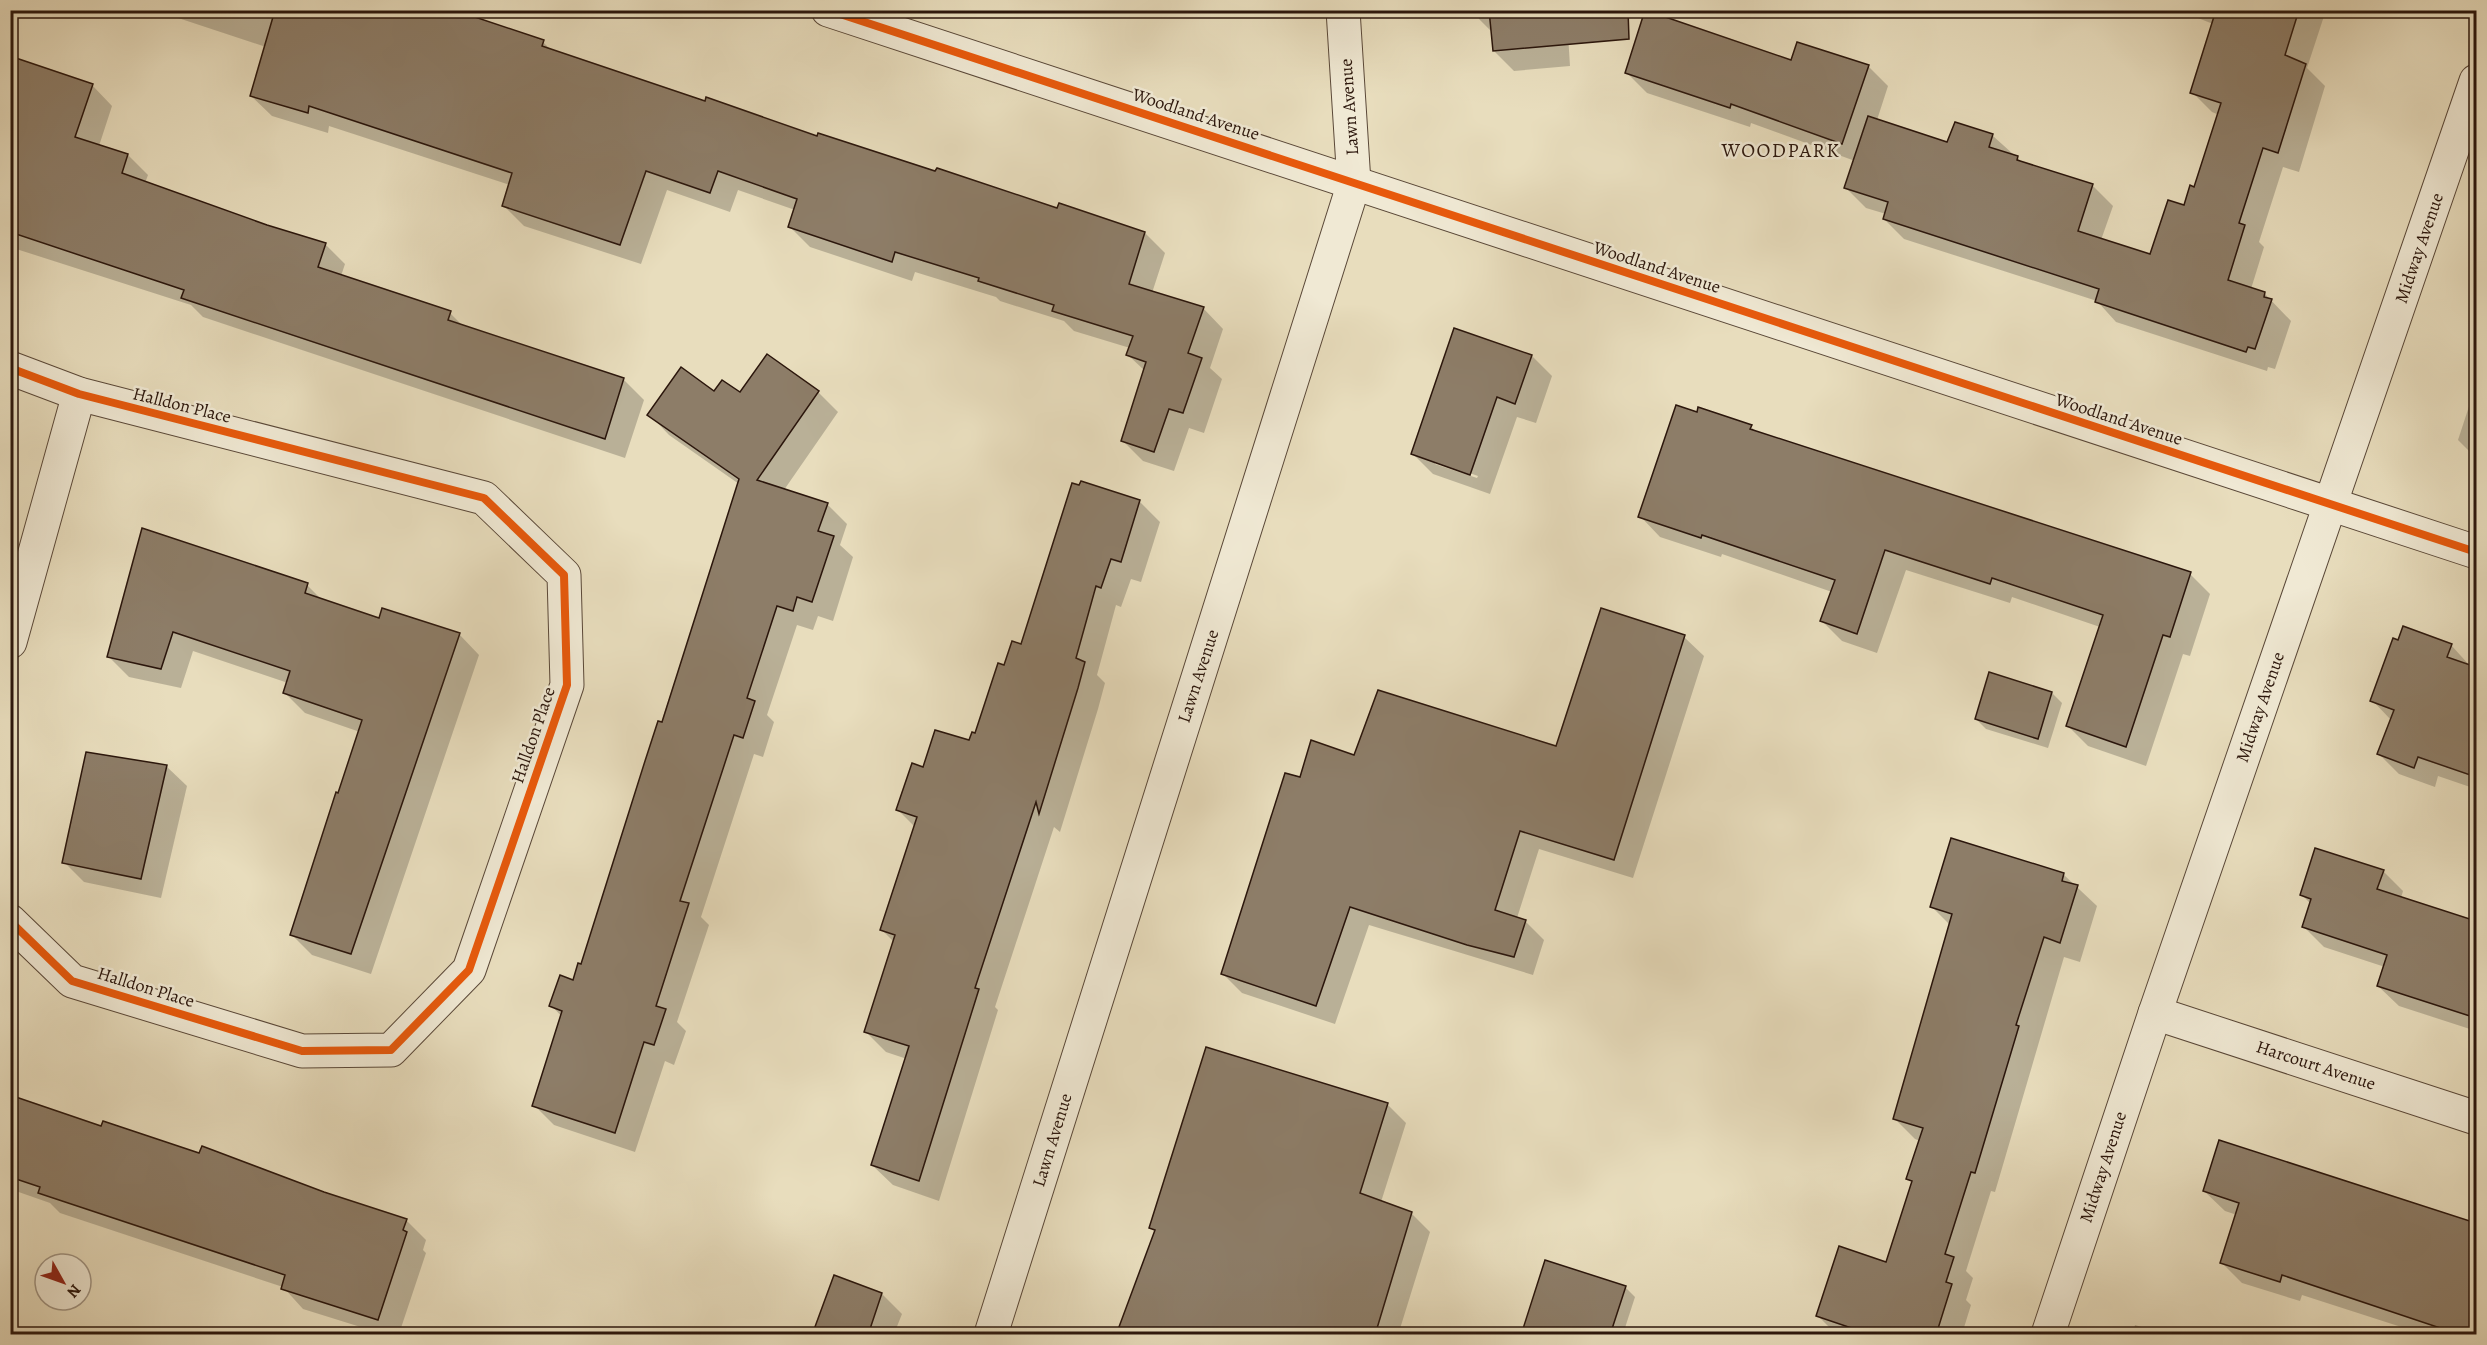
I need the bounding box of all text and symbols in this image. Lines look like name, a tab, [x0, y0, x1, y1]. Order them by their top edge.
street label: Lawn Avenue	[1334, 58, 1364, 156]
street label: Woodland Avenue	[1128, 82, 1263, 146]
district label: WOODPARK	[1721, 137, 1840, 164]
street label: Midway Avenue	[2389, 190, 2449, 306]
street label: Woodland Avenue	[1589, 235, 1724, 299]
street label: Halldon Place	[130, 381, 234, 429]
street label: Woodland Avenue	[2051, 387, 2186, 451]
street label: Lawn Avenue	[1172, 626, 1224, 726]
street label: Midway Avenue	[2230, 649, 2290, 765]
street label: Halldon Place	[505, 684, 561, 786]
street label: Halldon Place	[94, 961, 198, 1013]
street label: Harcourt Avenue	[2253, 1034, 2379, 1096]
street label: Lawn Avenue	[1026, 1090, 1078, 1190]
street label: Midway Avenue	[2074, 1108, 2132, 1226]
north arrow	[33, 1252, 93, 1312]
text: N	[61, 1279, 86, 1303]

